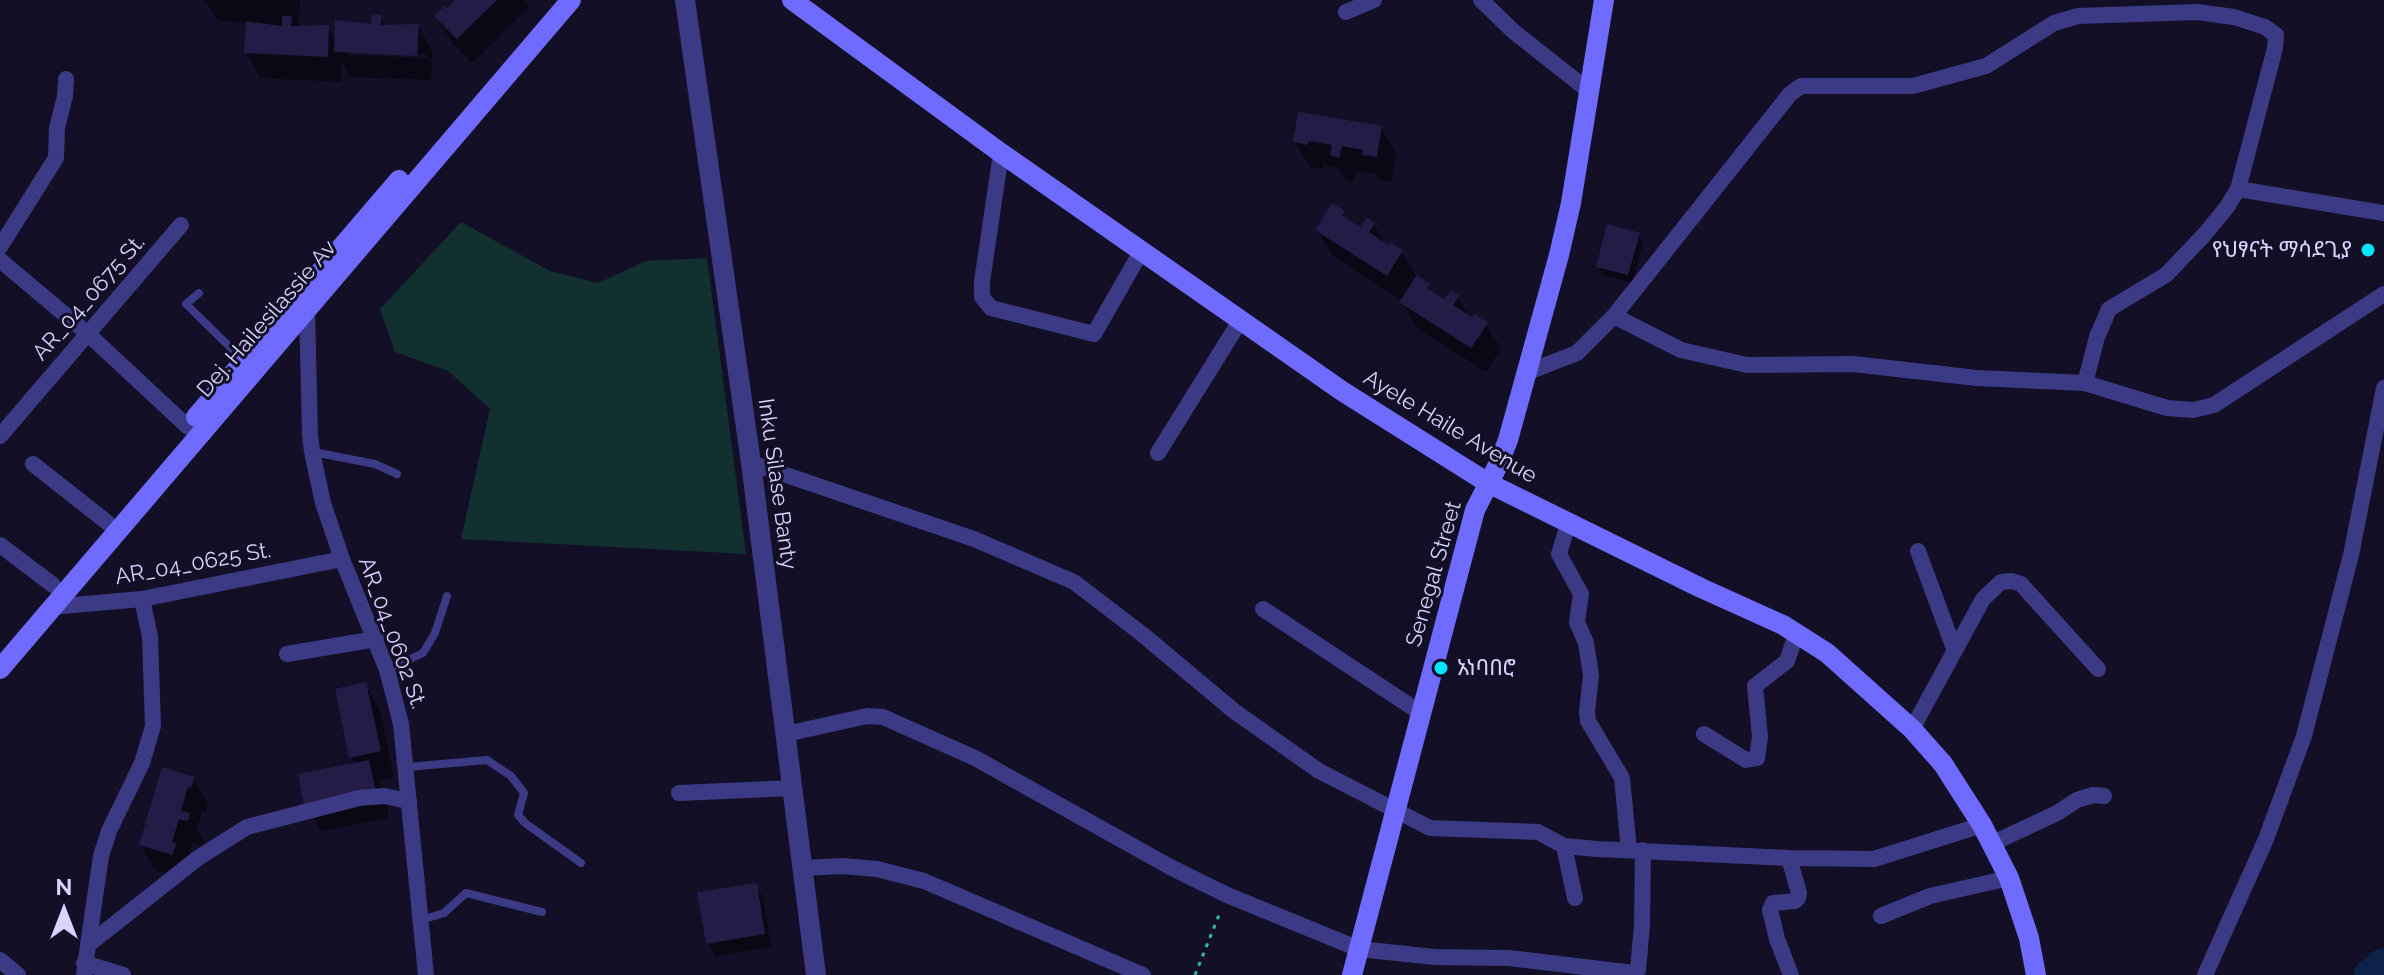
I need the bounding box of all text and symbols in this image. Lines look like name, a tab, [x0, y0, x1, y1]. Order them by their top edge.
street label: AR_04_0675 St.	[27, 230, 151, 366]
street label: Dej. Hailesilassie Av	[192, 235, 342, 403]
place label: የህፃናት ማሳደጊያ	[2212, 237, 2352, 263]
marker: የህፃናት ማሳደጊያ	[2359, 241, 2377, 259]
street label: Ayele Haile Avenue	[1358, 365, 1542, 489]
street label: Inku Silase Banty	[752, 397, 802, 571]
street label: Senegal Street	[1401, 498, 1467, 650]
street label: AR_04_0625 St.	[113, 537, 273, 591]
street label: AR_04_0602 St.	[352, 554, 432, 712]
place label: አነባበሮ	[1457, 655, 1516, 681]
marker: አነባበሮ	[1432, 659, 1450, 677]
north arrow	[24, 871, 104, 951]
text: N	[56, 874, 72, 900]

